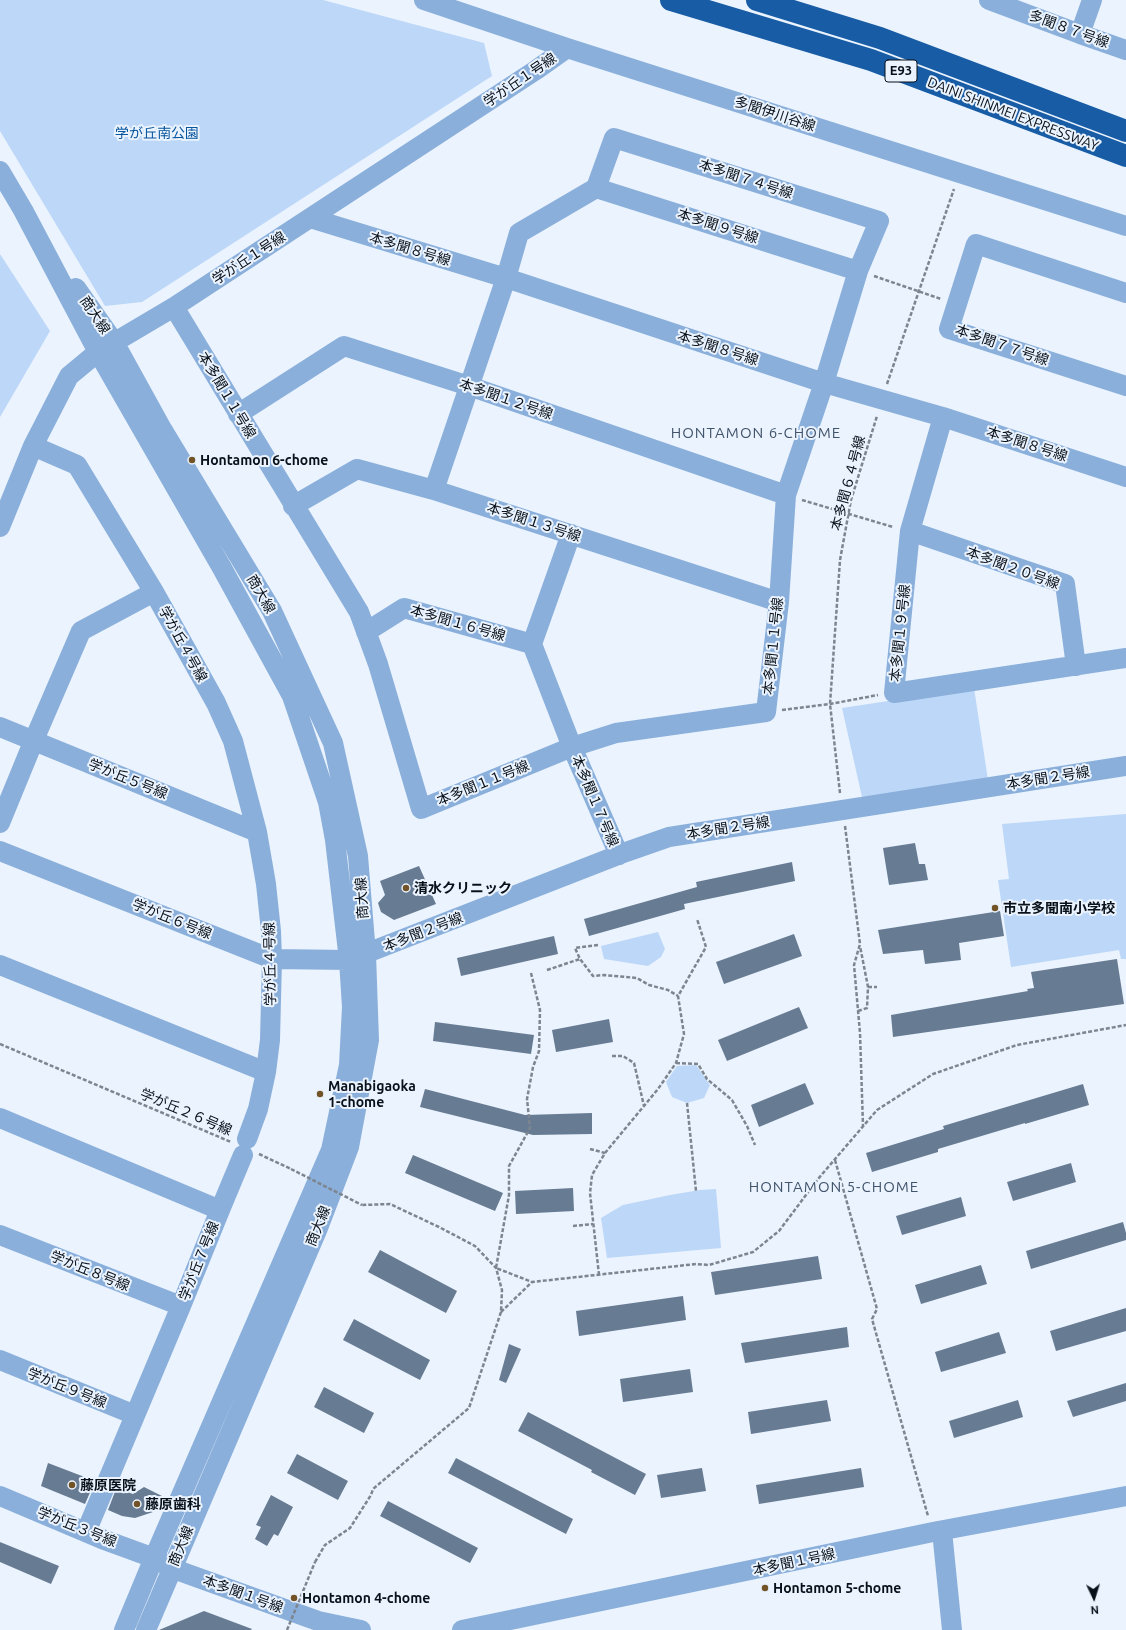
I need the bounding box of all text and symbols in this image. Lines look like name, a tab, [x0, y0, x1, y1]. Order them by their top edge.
street label: 多聞８７号線	[1027, 7, 1111, 51]
street label: 学が丘１号線	[480, 50, 560, 110]
road number: E93	[885, 60, 917, 82]
street label: DAINI SHINMEI EXPRESSWAY	[925, 74, 1101, 154]
street label: 多聞伊川谷線	[732, 93, 818, 135]
park label: 学が丘南公園	[115, 125, 199, 141]
street label: 本多聞７４号線	[697, 156, 795, 202]
street label: 本多聞９号線	[675, 205, 761, 247]
street label: 学が丘１号線	[209, 228, 289, 288]
street label: 本多聞８号線	[367, 229, 453, 269]
street label: 商大線	[76, 293, 114, 337]
street label: 本多聞７７号線	[953, 321, 1051, 369]
street label: 本多聞８号線	[675, 327, 761, 369]
street label: 本多聞１１号線	[195, 349, 259, 441]
street label: 本多聞１２号線	[457, 375, 555, 423]
street label: 本多聞８号線	[984, 423, 1070, 465]
district label: HONTAMON 6-CHOME	[671, 424, 841, 442]
street label: 本多聞６４号線	[827, 433, 869, 533]
place label: Hontamon 6-chome	[200, 452, 328, 468]
marker: Hontamon 6-chome	[187, 455, 197, 465]
street label: 本多聞１３号線	[485, 499, 583, 545]
street label: 本多聞２０号線	[964, 543, 1062, 593]
street label: 商大線	[243, 572, 279, 616]
street label: 本多聞１９号線	[887, 583, 913, 683]
street label: 本多聞１１号線	[760, 596, 786, 696]
street label: 本多聞１６号線	[409, 601, 507, 645]
street label: 学が丘４号線	[155, 603, 211, 685]
street label: 本多聞１７号線	[568, 753, 622, 849]
street label: 学が丘５号線	[86, 755, 170, 803]
street label: 本多聞１１号線	[434, 757, 532, 809]
street label: 本多聞２号線	[1005, 763, 1091, 793]
street label: 本多聞２号線	[685, 813, 771, 843]
street label: 商大線	[352, 876, 372, 920]
place label: 清水クリニック	[414, 880, 512, 896]
marker: 清水クリニック	[401, 883, 411, 893]
street label: 学が丘６号線	[130, 895, 214, 943]
place label: 市立多聞南小学校	[1003, 900, 1115, 916]
marker: 市立多聞南小学校	[990, 903, 1000, 913]
street label: 本多聞２号線	[381, 909, 465, 955]
street label: 学が丘４号線	[261, 922, 279, 1006]
place label: Manabigaoka 1-chome	[328, 1078, 416, 1110]
street label: 学が丘２６号線	[138, 1085, 234, 1139]
marker: Manabigaoka 1-chome	[315, 1089, 325, 1099]
district label: HONTAMON 5-CHOME	[749, 1178, 919, 1196]
street label: 商大線	[302, 1203, 334, 1249]
street label: 学が丘７号線	[175, 1219, 223, 1303]
street label: 学が丘８号線	[48, 1247, 132, 1295]
street label: 学が丘９号線	[25, 1364, 109, 1412]
place label: 藤原医院	[80, 1477, 136, 1493]
marker: 藤原医院	[67, 1480, 77, 1490]
place label: 藤原歯科	[145, 1496, 201, 1512]
marker: 藤原歯科	[132, 1499, 142, 1509]
street label: 学が丘３号線	[35, 1503, 119, 1551]
street label: 商大線	[165, 1523, 197, 1569]
street label: 本多聞１号線	[751, 1545, 837, 1579]
street label: 本多聞１号線	[201, 1572, 285, 1616]
north arrow	[1074, 1578, 1114, 1618]
place label: Hontamon 5-chome	[773, 1580, 901, 1596]
marker: Hontamon 5-chome	[760, 1583, 770, 1593]
place label: Hontamon 4-chome	[302, 1590, 430, 1606]
marker: Hontamon 4-chome	[289, 1593, 299, 1603]
text: N	[1090, 1604, 1099, 1616]

